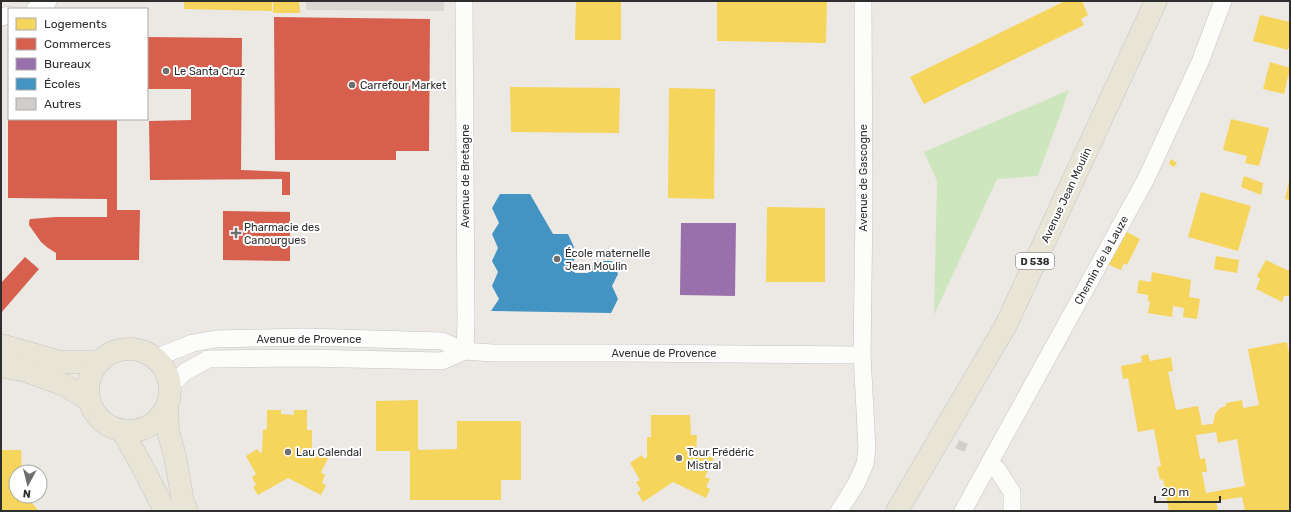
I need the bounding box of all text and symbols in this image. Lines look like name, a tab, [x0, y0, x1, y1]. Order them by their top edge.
legend	[8, 8, 148, 120]
text: Logements	[44, 17, 107, 31]
text: Commerces	[44, 37, 111, 51]
text: Bureaux	[44, 57, 91, 71]
place label: Le Santa Cruz	[174, 65, 246, 78]
marker: Le Santa Cruz	[161, 66, 171, 76]
text: Écoles	[44, 77, 80, 91]
place label: Carrefour Market	[360, 79, 447, 92]
marker: Carrefour Market	[347, 80, 357, 90]
text: Autres	[44, 97, 81, 111]
street label: Avenue de Bretagne	[459, 124, 472, 228]
street label: Avenue de Gascogne	[857, 124, 870, 232]
street label: Avenue Jean Moulin	[1039, 146, 1094, 245]
street label: Chemin de la Lauze	[1072, 214, 1131, 307]
place label: Pharmacie des Canourgues	[244, 221, 320, 247]
marker: Pharmacie des Canourgues	[231, 228, 241, 238]
place label: École maternelle Jean Moulin	[565, 247, 650, 273]
road number: D 538	[1016, 253, 1054, 269]
marker: École maternelle Jean Moulin	[552, 254, 562, 264]
street label: Avenue de Provence	[257, 333, 361, 346]
street label: Avenue de Provence	[612, 347, 716, 360]
place label: Lau Calendal	[296, 446, 362, 459]
place label: Tour Frédéric Mistral	[687, 446, 754, 472]
marker: Lau Calendal	[283, 447, 293, 457]
marker: Tour Frédéric Mistral	[674, 453, 684, 463]
north arrow	[8, 464, 48, 504]
scale bar	[1155, 478, 1220, 504]
text: 20 m	[1161, 485, 1189, 499]
text: N	[22, 486, 32, 500]

